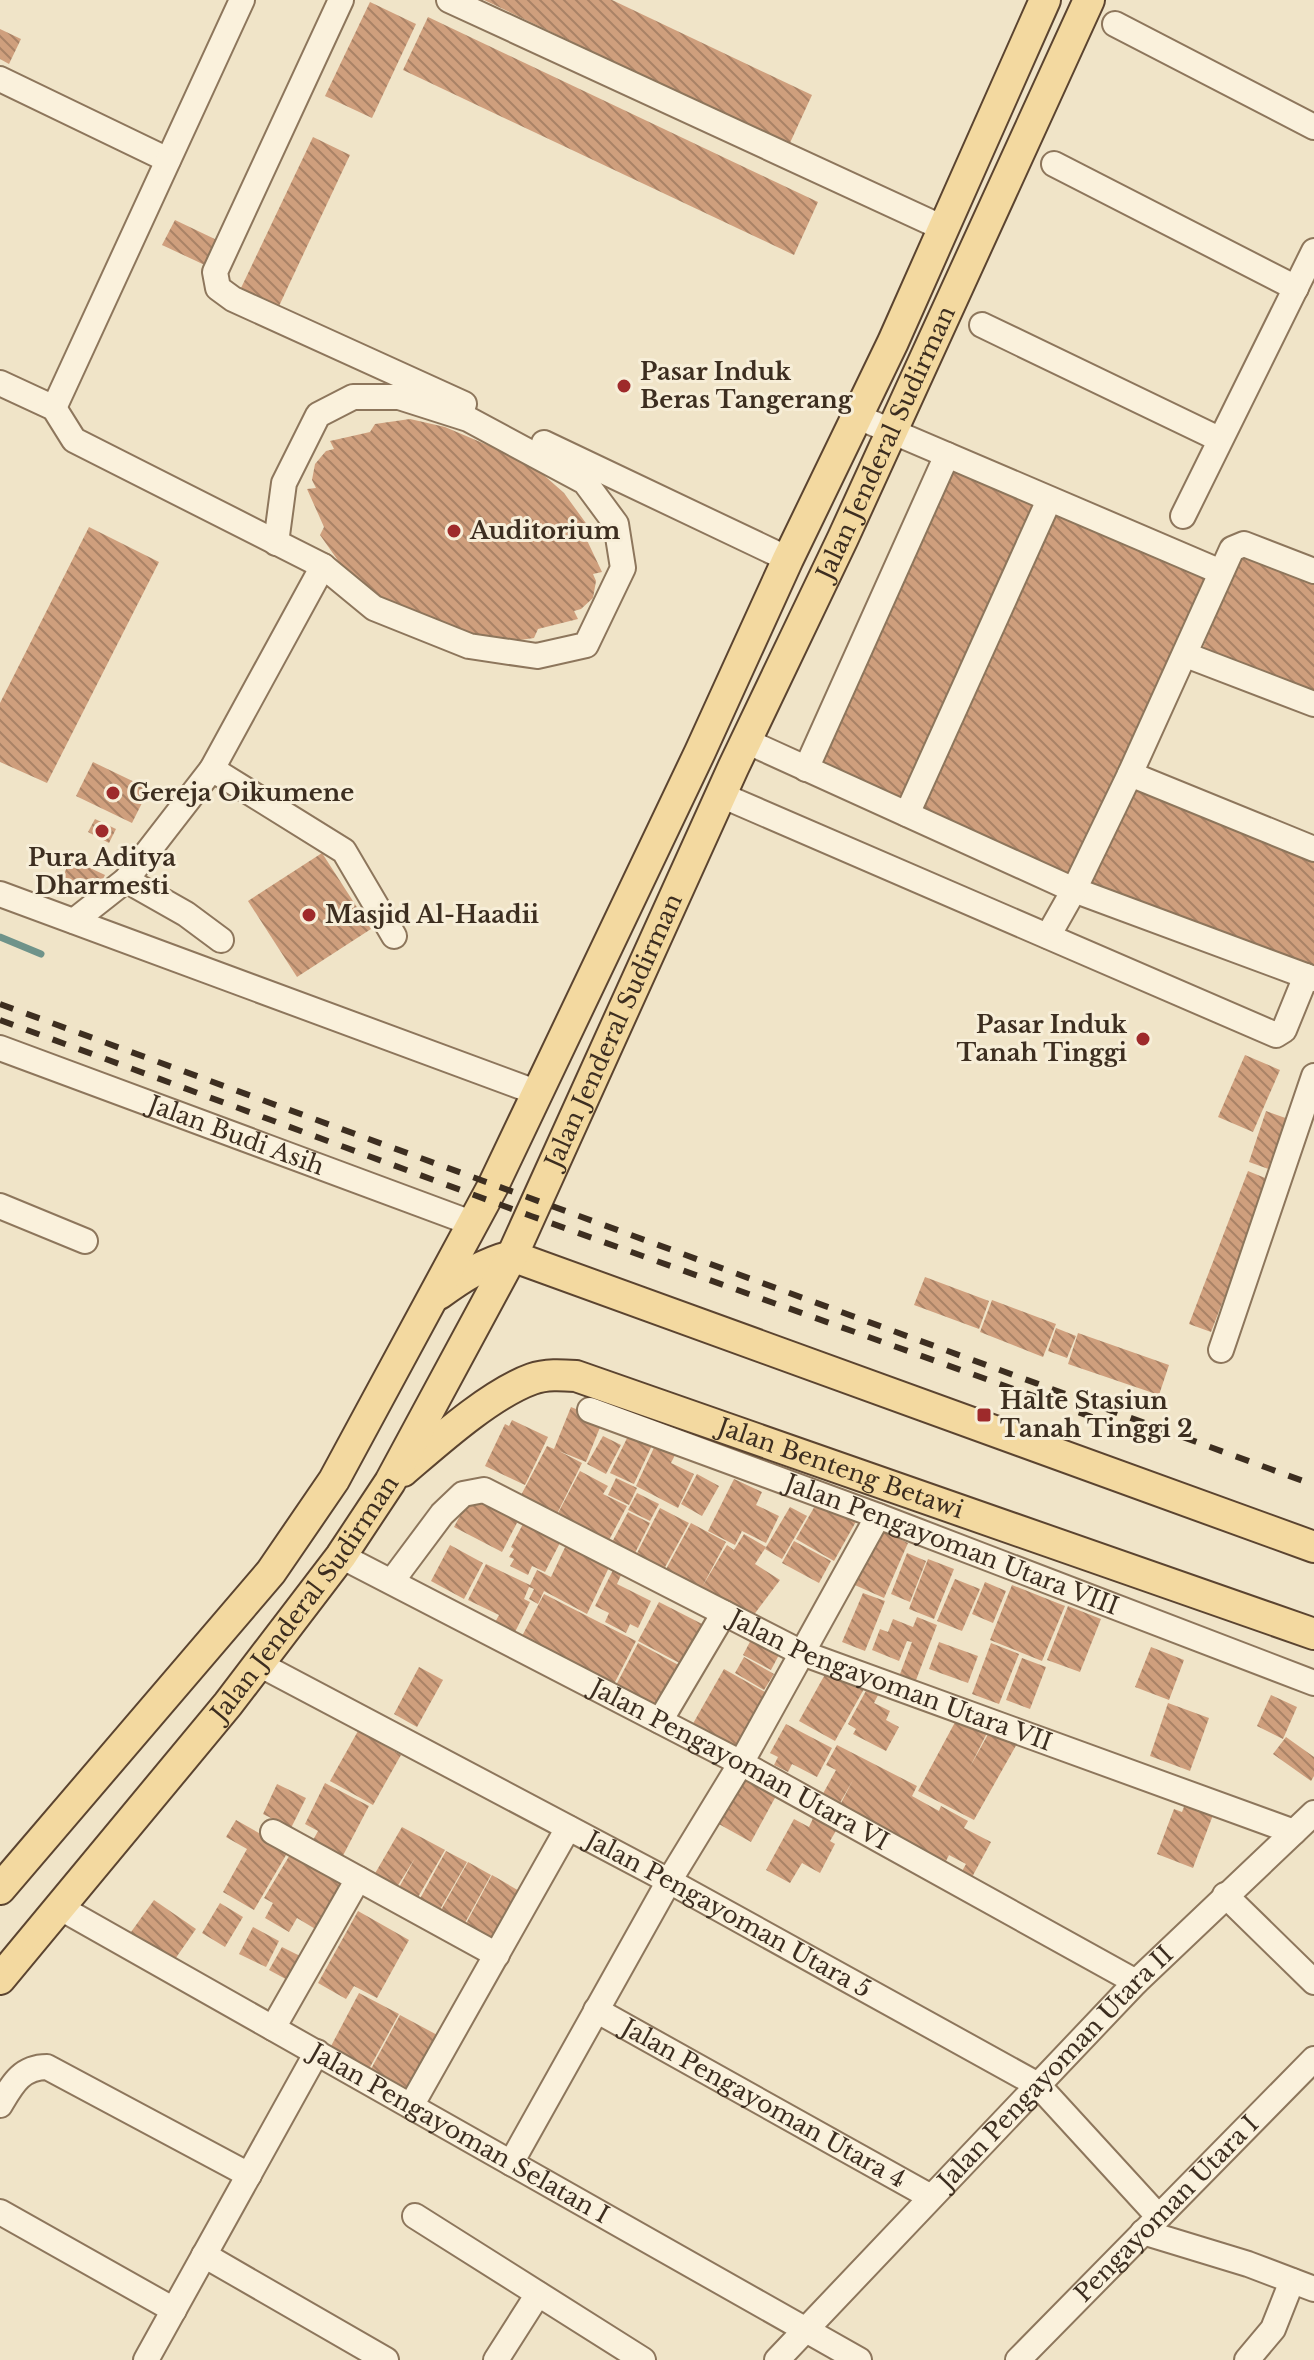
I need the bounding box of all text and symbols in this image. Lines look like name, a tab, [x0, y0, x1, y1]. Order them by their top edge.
street label: Jalan Jenderal Sudirman	[809, 301, 961, 587]
place label: Pasar Induk Beras Tangerang	[640, 357, 854, 414]
marker: Pasar Induk Beras Tangerang	[615, 377, 633, 395]
place label: Auditorium	[469, 516, 621, 545]
marker: Auditorium	[445, 522, 463, 540]
place label: Gereja Oikumene	[129, 778, 354, 807]
marker: Gereja Oikumene	[104, 784, 122, 802]
marker: Pura Aditya Dharmesti	[93, 822, 111, 840]
place label: Pura Aditya Dharmesti	[28, 843, 176, 900]
street label: Jalan Jenderal Sudirman	[537, 889, 688, 1175]
place label: Masjid Al-Haadii	[325, 900, 539, 929]
marker: Masjid Al-Haadii	[300, 906, 318, 924]
place label: Pasar Induk Tanah Tinggi	[956, 1010, 1128, 1067]
marker: Pasar Induk Tanah Tinggi	[1134, 1030, 1152, 1048]
street label: Jalan Budi Asih	[142, 1088, 328, 1181]
place label: Halte Stasiun Tanah Tinggi 2	[1000, 1386, 1193, 1443]
marker: Halte Stasiun Tanah Tinggi 2	[975, 1406, 993, 1424]
street label: Jalan Benteng Betawi	[711, 1411, 968, 1524]
street label: Jalan Pengayoman Utara VIII	[778, 1467, 1123, 1621]
street label: Jalan Jenderal Sudirman	[203, 1470, 404, 1729]
street label: Jalan Pengayoman Utara VII	[722, 1602, 1056, 1757]
street label: Jalan Pengayoman Utara VI	[583, 1671, 894, 1856]
street label: Jalan Pengayoman Utara 5	[578, 1823, 876, 2004]
street label: Jalan Pengayoman Utara II	[930, 1939, 1179, 2197]
street label: Jalan Pengayoman Utara 4	[614, 2011, 911, 2194]
street label: Jalan Pengayoman Selatan I	[302, 2036, 614, 2229]
street label: Pengayoman Utara I	[1068, 2109, 1264, 2308]

